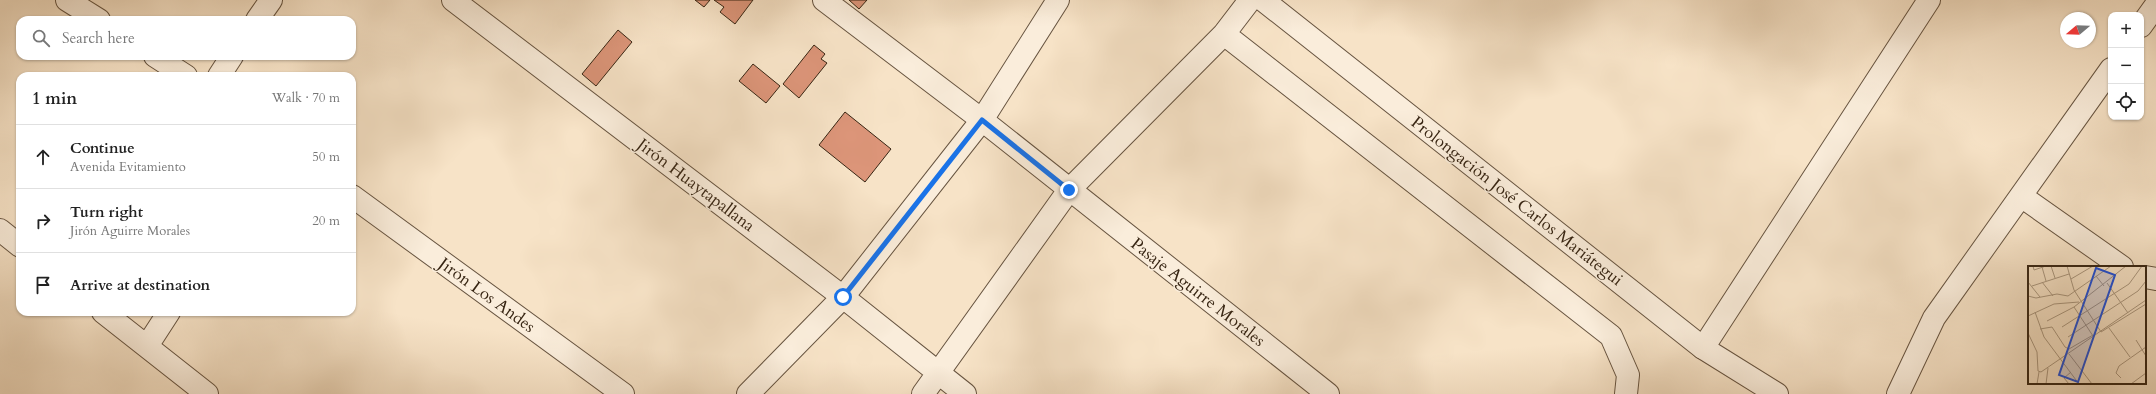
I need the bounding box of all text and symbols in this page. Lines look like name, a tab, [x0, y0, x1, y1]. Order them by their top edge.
north arrow	[2060, 12, 2096, 48]
map controls	[2108, 12, 2144, 120]
button: +	[2108, 12, 2144, 48]
search box	[16, 16, 356, 60]
icon: search	[30, 27, 52, 49]
text: Search here	[62, 28, 135, 48]
button: −	[2108, 48, 2144, 84]
button: locate	[2108, 84, 2144, 120]
text: 1 min	[32, 87, 77, 110]
text: Walk · 70 m	[272, 89, 340, 107]
street label: Prolongación José Carlos Mariátegui	[1406, 111, 1628, 291]
street label: Jirón Huaytapallana	[630, 131, 760, 237]
text: Continue	[70, 138, 135, 158]
icon: ahead	[32, 146, 54, 168]
text: 50 m	[312, 148, 340, 166]
text: Avenida Evitamiento	[70, 158, 186, 176]
route end	[1060, 181, 1078, 199]
text: Turn right	[70, 202, 143, 222]
icon: right	[32, 210, 54, 232]
text: 20 m	[312, 212, 340, 230]
text: Jirón Aguirre Morales	[70, 222, 190, 240]
street label: Pasaje Aguirre Morales	[1126, 232, 1270, 352]
street label: Jirón Los Andes	[432, 250, 540, 338]
inset map	[2028, 266, 2146, 384]
icon: arrive	[32, 274, 54, 296]
text: Arrive at destination	[70, 275, 210, 295]
route start	[834, 288, 852, 306]

